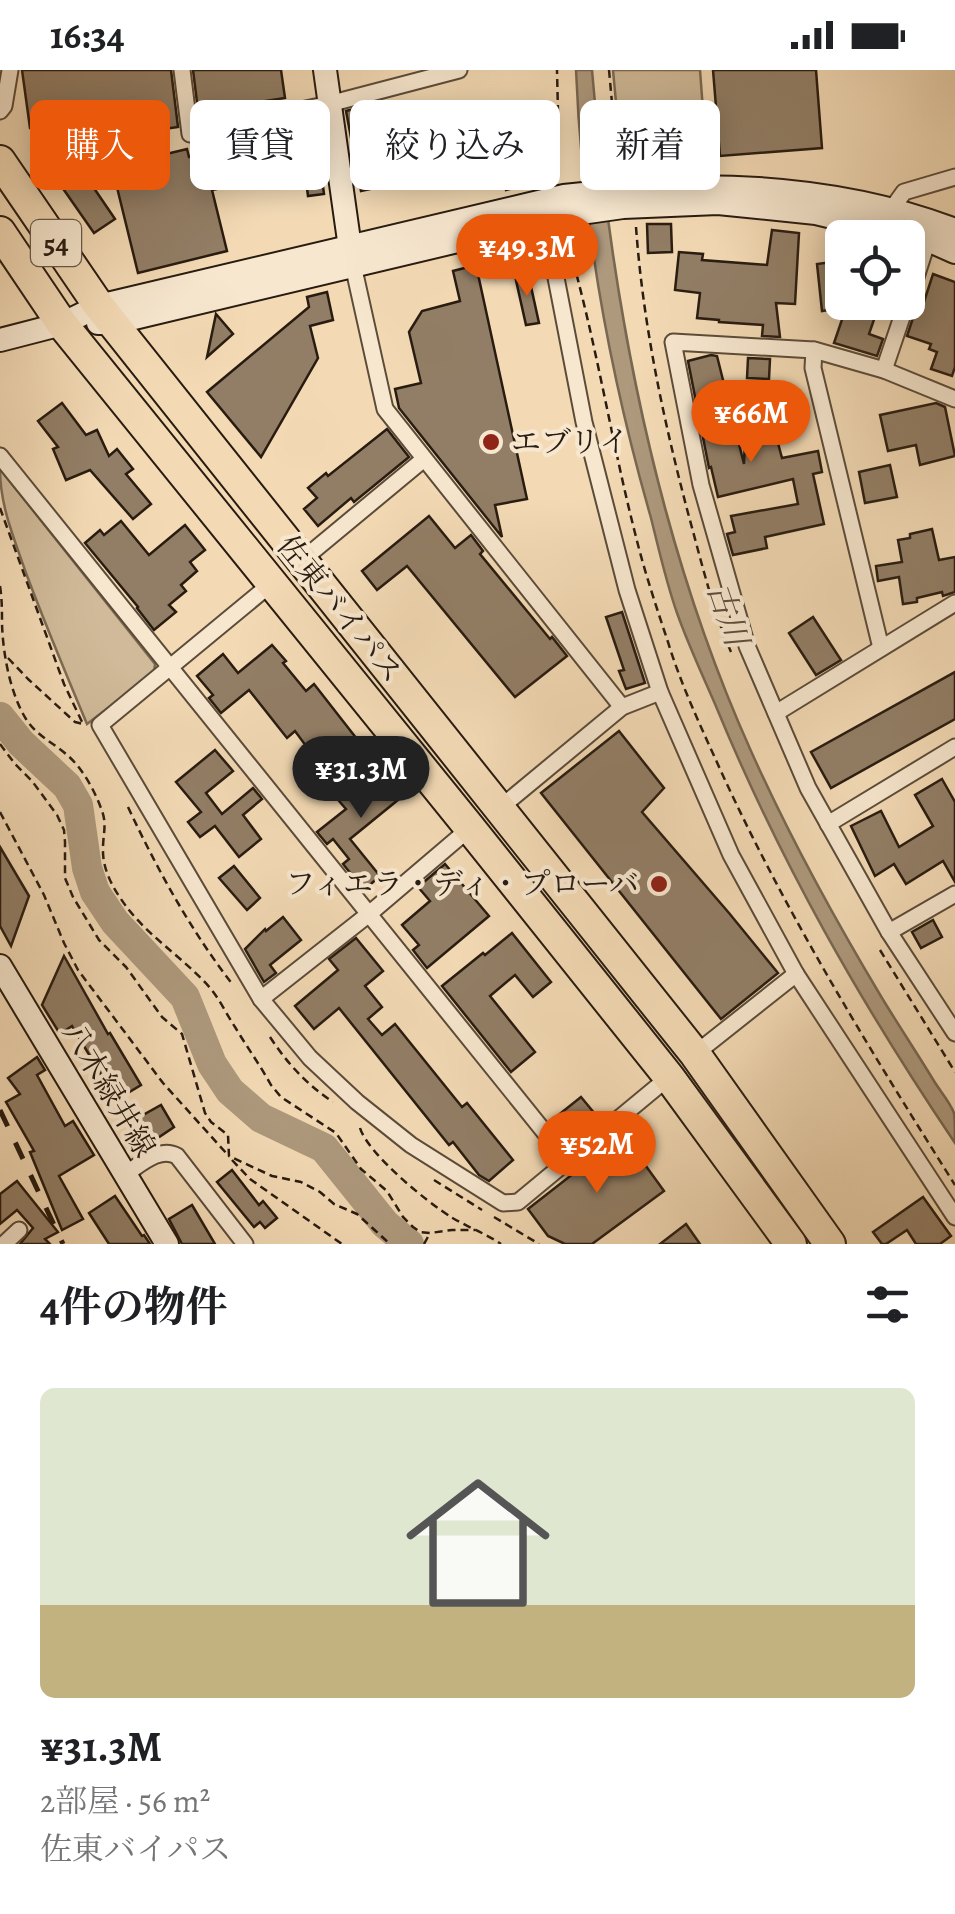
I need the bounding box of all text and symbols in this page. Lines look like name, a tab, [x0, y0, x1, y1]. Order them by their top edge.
text: 16:34	[50, 9, 125, 61]
chip: 購入	[30, 100, 170, 190]
chip: 賃貸	[190, 100, 330, 190]
chip: 絞り込み	[350, 100, 560, 190]
chip: 新着	[580, 100, 720, 190]
pin: ¥49.3M	[446, 214, 608, 299]
road number: 54	[31, 220, 81, 266]
map controls	[825, 220, 925, 320]
button: locate	[825, 220, 925, 320]
text: ¥49.3M	[478, 224, 576, 268]
pin: ¥66M	[692, 380, 810, 465]
text: ¥66M	[713, 390, 789, 434]
place label: エブリイ	[511, 422, 629, 462]
marker: エブリイ	[480, 431, 502, 453]
street label: 佐東バイパス	[268, 527, 412, 691]
water label: 古川	[697, 577, 760, 654]
pin: ¥31.3M	[280, 736, 442, 821]
text: ¥31.3M	[314, 746, 408, 790]
place label: フィエラ・ディ・プローバ	[285, 864, 639, 904]
marker: フィエラ・ディ・プローバ	[648, 873, 670, 895]
street label: 八木緑井線	[53, 1015, 165, 1165]
pin: ¥52M	[538, 1111, 656, 1196]
text: ¥52M	[560, 1121, 634, 1165]
icon: filters	[860, 1277, 915, 1332]
text: 4件の物件	[40, 1278, 228, 1335]
icon: home	[388, 1453, 568, 1633]
text: ¥31.3M	[40, 1718, 162, 1775]
text: 2部屋 · 56 m²	[40, 1779, 210, 1823]
text: 佐東バイパス	[40, 1827, 231, 1871]

